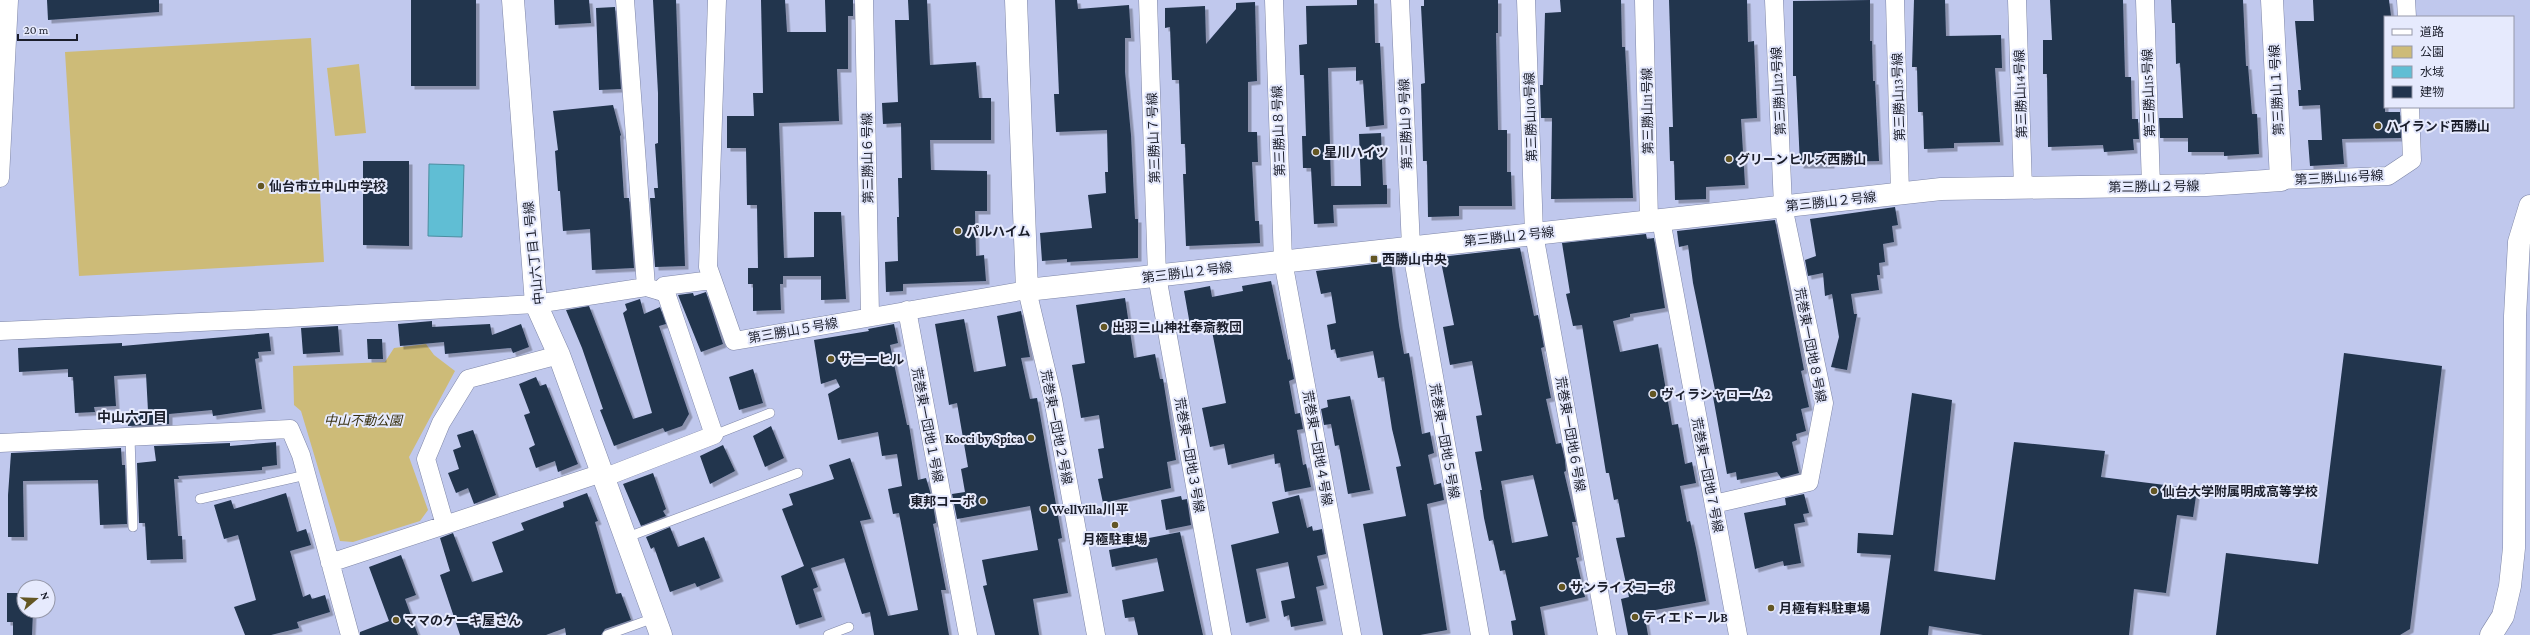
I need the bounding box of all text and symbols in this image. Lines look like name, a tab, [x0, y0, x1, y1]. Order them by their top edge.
scale bar	[18, 16, 77, 42]
legend	[2384, 16, 2514, 108]
text: 20 m	[24, 23, 49, 37]
text: 道路	[2420, 25, 2444, 39]
street label: 第三勝山１号線	[2267, 44, 2286, 136]
text: 公園	[2420, 45, 2444, 59]
street label: 第三勝山12号線	[1769, 46, 1788, 136]
street label: 第三勝山14号線	[2011, 49, 2030, 139]
street label: 第三勝山15号線	[2139, 49, 2158, 137]
street label: 第三勝山13号線	[1889, 52, 1908, 141]
text: 水域	[2420, 65, 2444, 79]
street label: 第三勝山11号線	[1639, 68, 1656, 154]
street label: 第三勝山10号線	[1521, 72, 1540, 162]
street label: 第三勝山９号線	[1396, 78, 1415, 170]
street label: 第三勝山８号線	[1269, 85, 1288, 177]
text: 建物	[2420, 85, 2444, 99]
street label: 第三勝山７号線	[1144, 92, 1163, 184]
street label: 第三勝山６号線	[859, 112, 876, 204]
place label: ハイランド西勝山	[2386, 119, 2490, 134]
marker: ハイランド西勝山	[2373, 121, 2383, 131]
place label: 星川ハイツ	[1324, 145, 1389, 160]
marker: 星川ハイツ	[1311, 147, 1321, 157]
place label: グリーンヒルズ西勝山	[1737, 152, 1866, 167]
marker: グリーンヒルズ西勝山	[1724, 154, 1734, 164]
street label: 第三勝山16号線	[2294, 168, 2384, 187]
street label: 第三勝山２号線	[2108, 178, 2200, 195]
place label: 仙台市立中山中学校	[269, 179, 386, 194]
marker: 仙台市立中山中学校	[256, 181, 266, 191]
street label: 第三勝山２号線	[1785, 189, 1877, 214]
street label: 中山六丁目１号線	[521, 200, 546, 305]
place label: パルハイム	[966, 224, 1030, 239]
street label: 第三勝山２号線	[1463, 224, 1555, 249]
marker: パルハイム	[953, 226, 963, 236]
place label: 西勝山中央	[1382, 252, 1447, 267]
marker: 西勝山中央	[1369, 254, 1379, 264]
street label: 第三勝山２号線	[1141, 260, 1233, 285]
street label: 荒巻東一団地８号線	[1792, 286, 1829, 404]
street label: 第三勝山５号線	[747, 315, 839, 346]
place label: 出羽三山神社奉斎教団	[1112, 320, 1242, 335]
marker: 出羽三山神社奉斎教団	[1099, 322, 1109, 332]
place label: サニーヒル	[839, 352, 904, 367]
marker: サニーヒル	[826, 354, 836, 364]
street label: 荒巻東一団地１号線	[909, 366, 946, 484]
street label: 荒巻東一団地２号線	[1038, 368, 1075, 486]
street label: 荒巻東一団地６号線	[1553, 375, 1588, 493]
street label: 荒巻東一団地５号線	[1427, 382, 1462, 500]
place label: ヴィラシャローム2	[1661, 387, 1771, 402]
street label: 荒巻東一団地４号線	[1300, 389, 1335, 507]
marker: ヴィラシャローム2	[1648, 389, 1658, 399]
street label: 荒巻東一団地３号線	[1172, 396, 1207, 514]
district label: 中山六丁目	[97, 409, 167, 425]
park label: 中山不動公園	[324, 413, 404, 428]
street label: 荒巻東一団地７号線	[1689, 416, 1726, 534]
place label: Kocci by Spica	[945, 431, 1024, 446]
marker: Kocci by Spica	[1026, 433, 1036, 443]
place label: 仙台大学附属明成高等学校	[2162, 484, 2318, 499]
marker: 仙台大学附属明成高等学校	[2149, 486, 2159, 496]
place label: 東邦コーポ	[910, 494, 975, 509]
marker: 東邦コーポ	[978, 496, 988, 506]
place label: WellVilla川平	[1051, 502, 1129, 517]
marker: WellVilla川平	[1039, 504, 1049, 514]
marker: 月極駐車場	[1110, 520, 1120, 530]
place label: 月極駐車場	[1082, 532, 1148, 547]
north arrow	[16, 579, 56, 619]
place label: サンライズコーポ	[1570, 580, 1674, 595]
marker: サンライズコーポ	[1557, 582, 1567, 592]
text: N	[39, 590, 53, 602]
place label: 月極有料駐車場	[1779, 601, 1870, 616]
marker: 月極有料駐車場	[1766, 603, 1776, 613]
place label: ティエドールB	[1643, 610, 1728, 625]
marker: ティエドールB	[1630, 612, 1640, 622]
place label: ママのケーキ屋さん	[404, 613, 521, 628]
marker: ママのケーキ屋さん	[391, 615, 401, 625]

